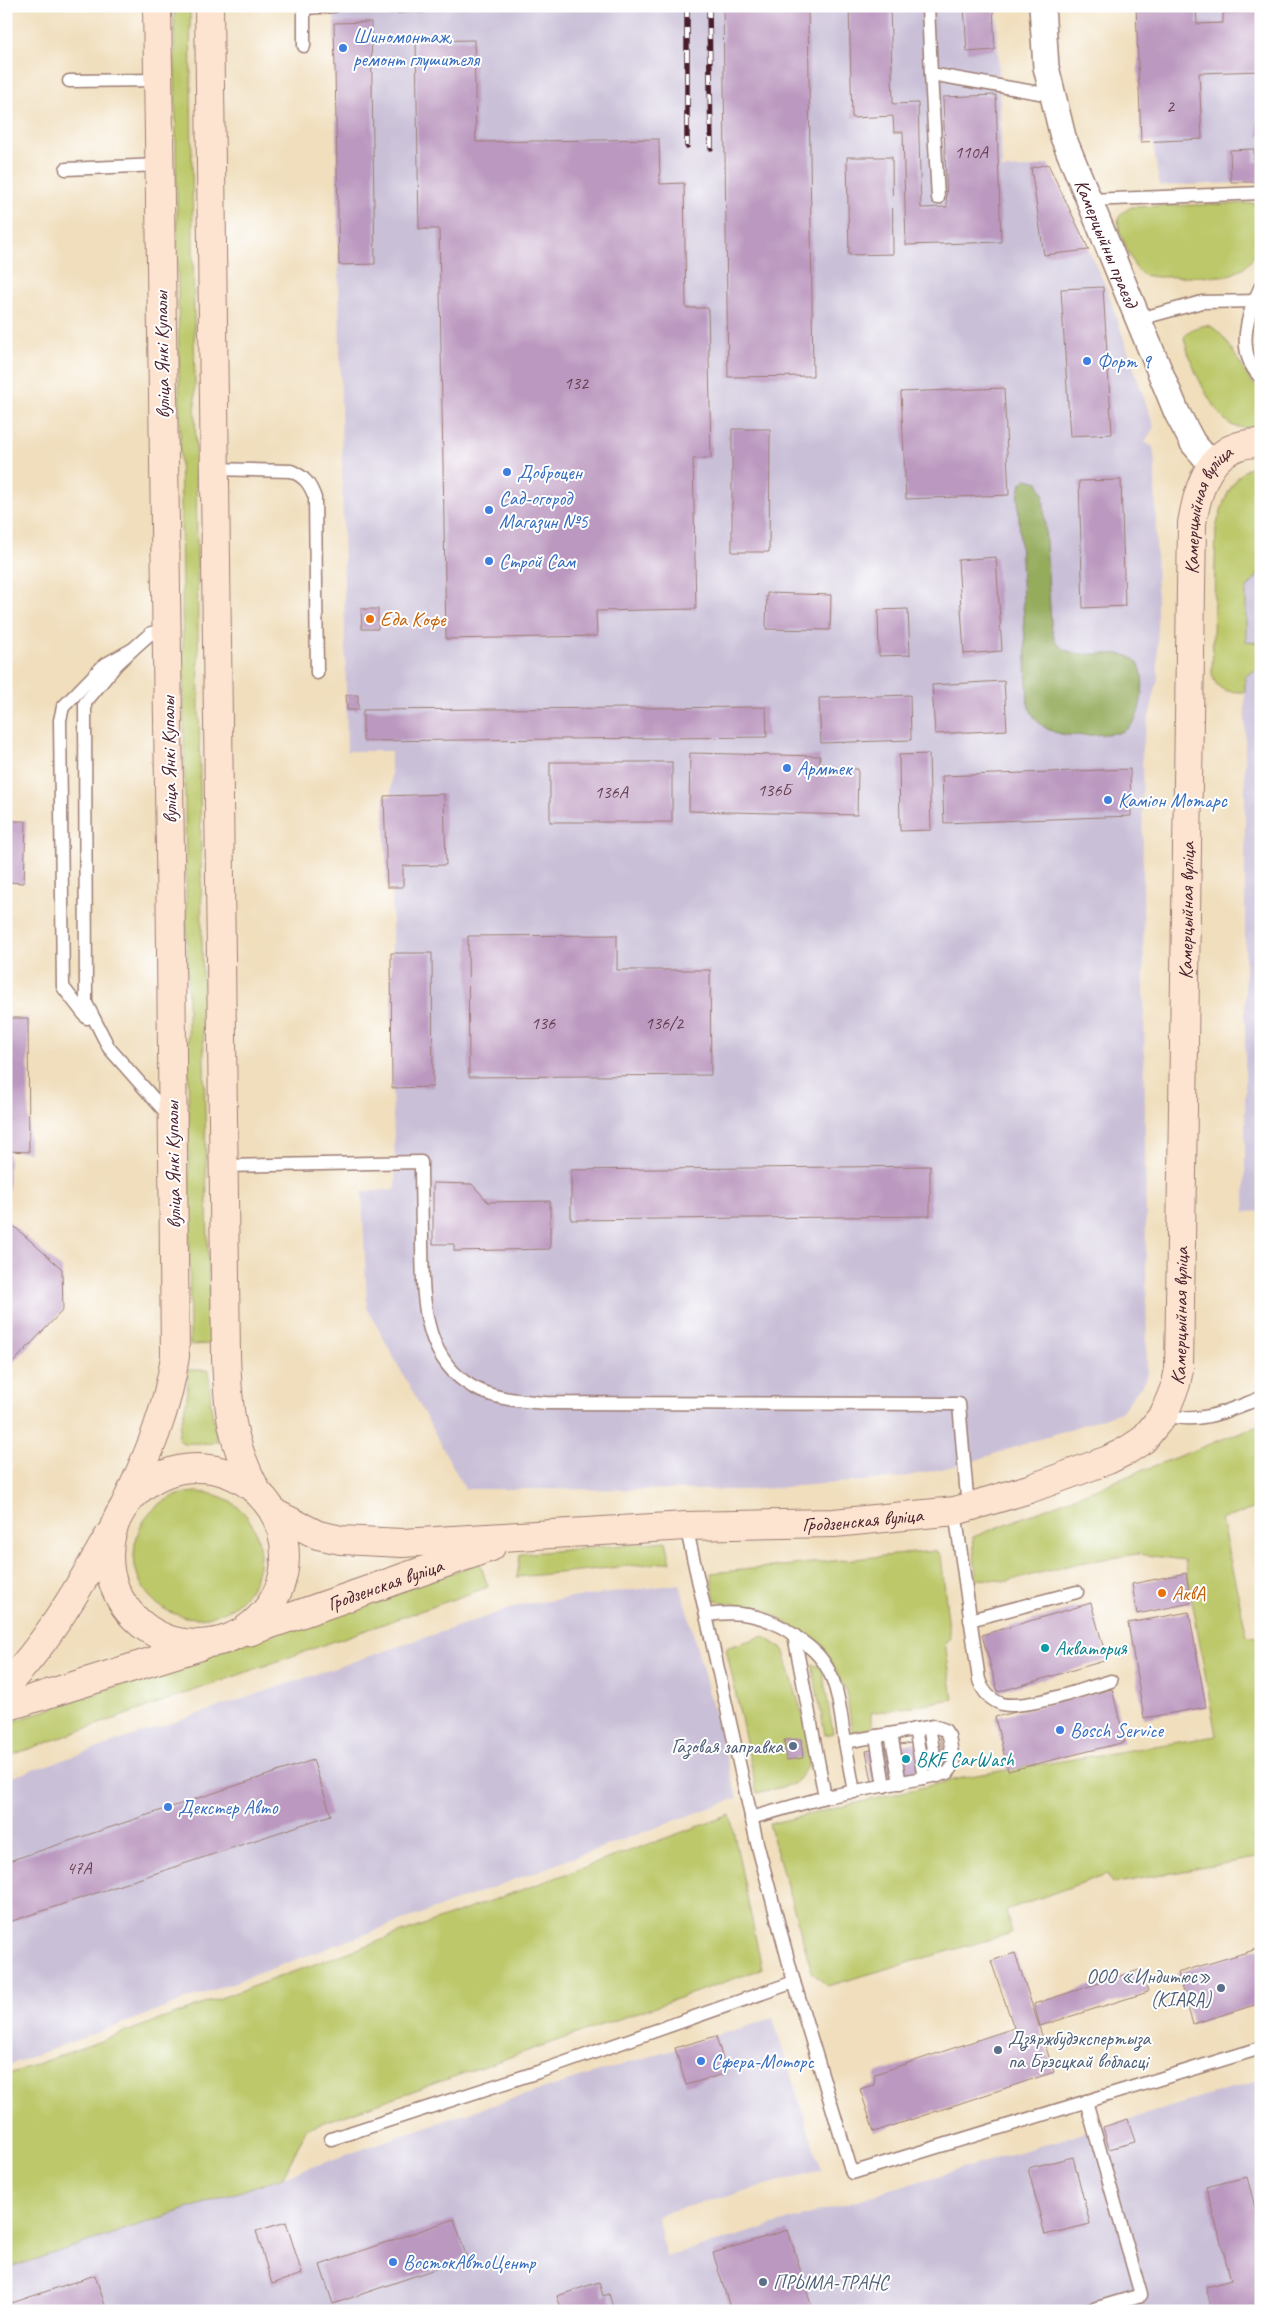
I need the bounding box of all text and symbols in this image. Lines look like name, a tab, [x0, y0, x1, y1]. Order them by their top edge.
place label: Шиномонтаж, ремонт глушителя	[353, 24, 481, 72]
marker: Шиномонтаж, ремонт глушителя	[337, 42, 349, 54]
house number: 2	[1166, 95, 1176, 117]
house number: 110А	[954, 141, 989, 163]
street label: Камерцыйны праезд	[1069, 175, 1145, 313]
street label: вуліца Янкі Купалы	[148, 290, 176, 419]
place label: Форт 9	[1097, 349, 1153, 374]
marker: Форт 9	[1081, 355, 1093, 367]
house number: 132	[564, 372, 590, 394]
street label: Камерцыйная вуліца	[1179, 438, 1238, 575]
place label: Доброцен	[517, 460, 584, 485]
marker: Доброцен	[501, 466, 513, 478]
place label: Сад-огород Магазин №5	[499, 486, 589, 534]
marker: Сад-огород Магазин №5	[483, 504, 495, 516]
place label: Строй Сам	[499, 549, 577, 574]
marker: Строй Сам	[483, 555, 495, 567]
place label: Еда Кофе	[380, 607, 447, 632]
marker: Еда Кофе	[364, 613, 376, 625]
street label: вуліца Янкі Купалы	[155, 695, 183, 824]
place label: Армтек	[797, 756, 853, 781]
marker: Армтек	[781, 762, 793, 774]
house number: 136Б	[757, 779, 794, 801]
house number: 136А	[594, 781, 629, 803]
place label: Каміон Мотарс	[1118, 788, 1228, 813]
marker: Каміон Мотарс	[1102, 794, 1114, 806]
street label: Камерцыйная вуліца	[1172, 841, 1200, 980]
house number: 136	[531, 1012, 556, 1034]
house number: 136/2	[645, 1012, 685, 1034]
street label: вуліца Янкі Купалы	[159, 1100, 187, 1229]
street label: Камерцыйная вуліца	[1164, 1246, 1193, 1387]
street label: Гродзенская вуліца	[802, 1502, 925, 1536]
street label: Гродзенская вуліца	[324, 1552, 447, 1616]
place label: АквА	[1172, 1581, 1206, 1606]
marker: АквА	[1156, 1587, 1168, 1599]
place label: Акватория	[1055, 1636, 1127, 1661]
marker: Акватория	[1039, 1642, 1051, 1654]
place label: Bosch Service	[1070, 1718, 1164, 1743]
marker: Bosch Service	[1054, 1724, 1066, 1736]
place label: Газовая заправка	[671, 1734, 784, 1760]
marker: Газовая заправка	[787, 1740, 799, 1752]
place label: BKF CarWash	[916, 1747, 1015, 1772]
marker: BKF CarWash	[900, 1753, 912, 1765]
place label: Декстер Авто	[178, 1795, 278, 1820]
marker: Декстер Авто	[162, 1801, 174, 1813]
house number: 47А	[66, 1857, 93, 1879]
place label: ООО «Индитюс» (KIARA)	[1086, 1964, 1212, 2012]
marker: ООО «Индитюс» (KIARA)	[1215, 1982, 1227, 1994]
place label: Дзяржбудэкспертыза па Брэсцкай вобласці	[1008, 2026, 1151, 2074]
marker: Дзяржбудэкспертыза па Брэсцкай вобласці	[992, 2044, 1004, 2056]
place label: Сфера-Моторс	[711, 2049, 814, 2074]
marker: Сфера-Моторс	[695, 2055, 707, 2067]
place label: ВостокАвтоЦентр	[403, 2250, 537, 2275]
marker: ВостокАвтоЦентр	[387, 2256, 399, 2268]
place label: ПРЫМА-ТРАНС	[773, 2270, 891, 2295]
marker: ПРЫМА-ТРАНС	[757, 2276, 769, 2288]

